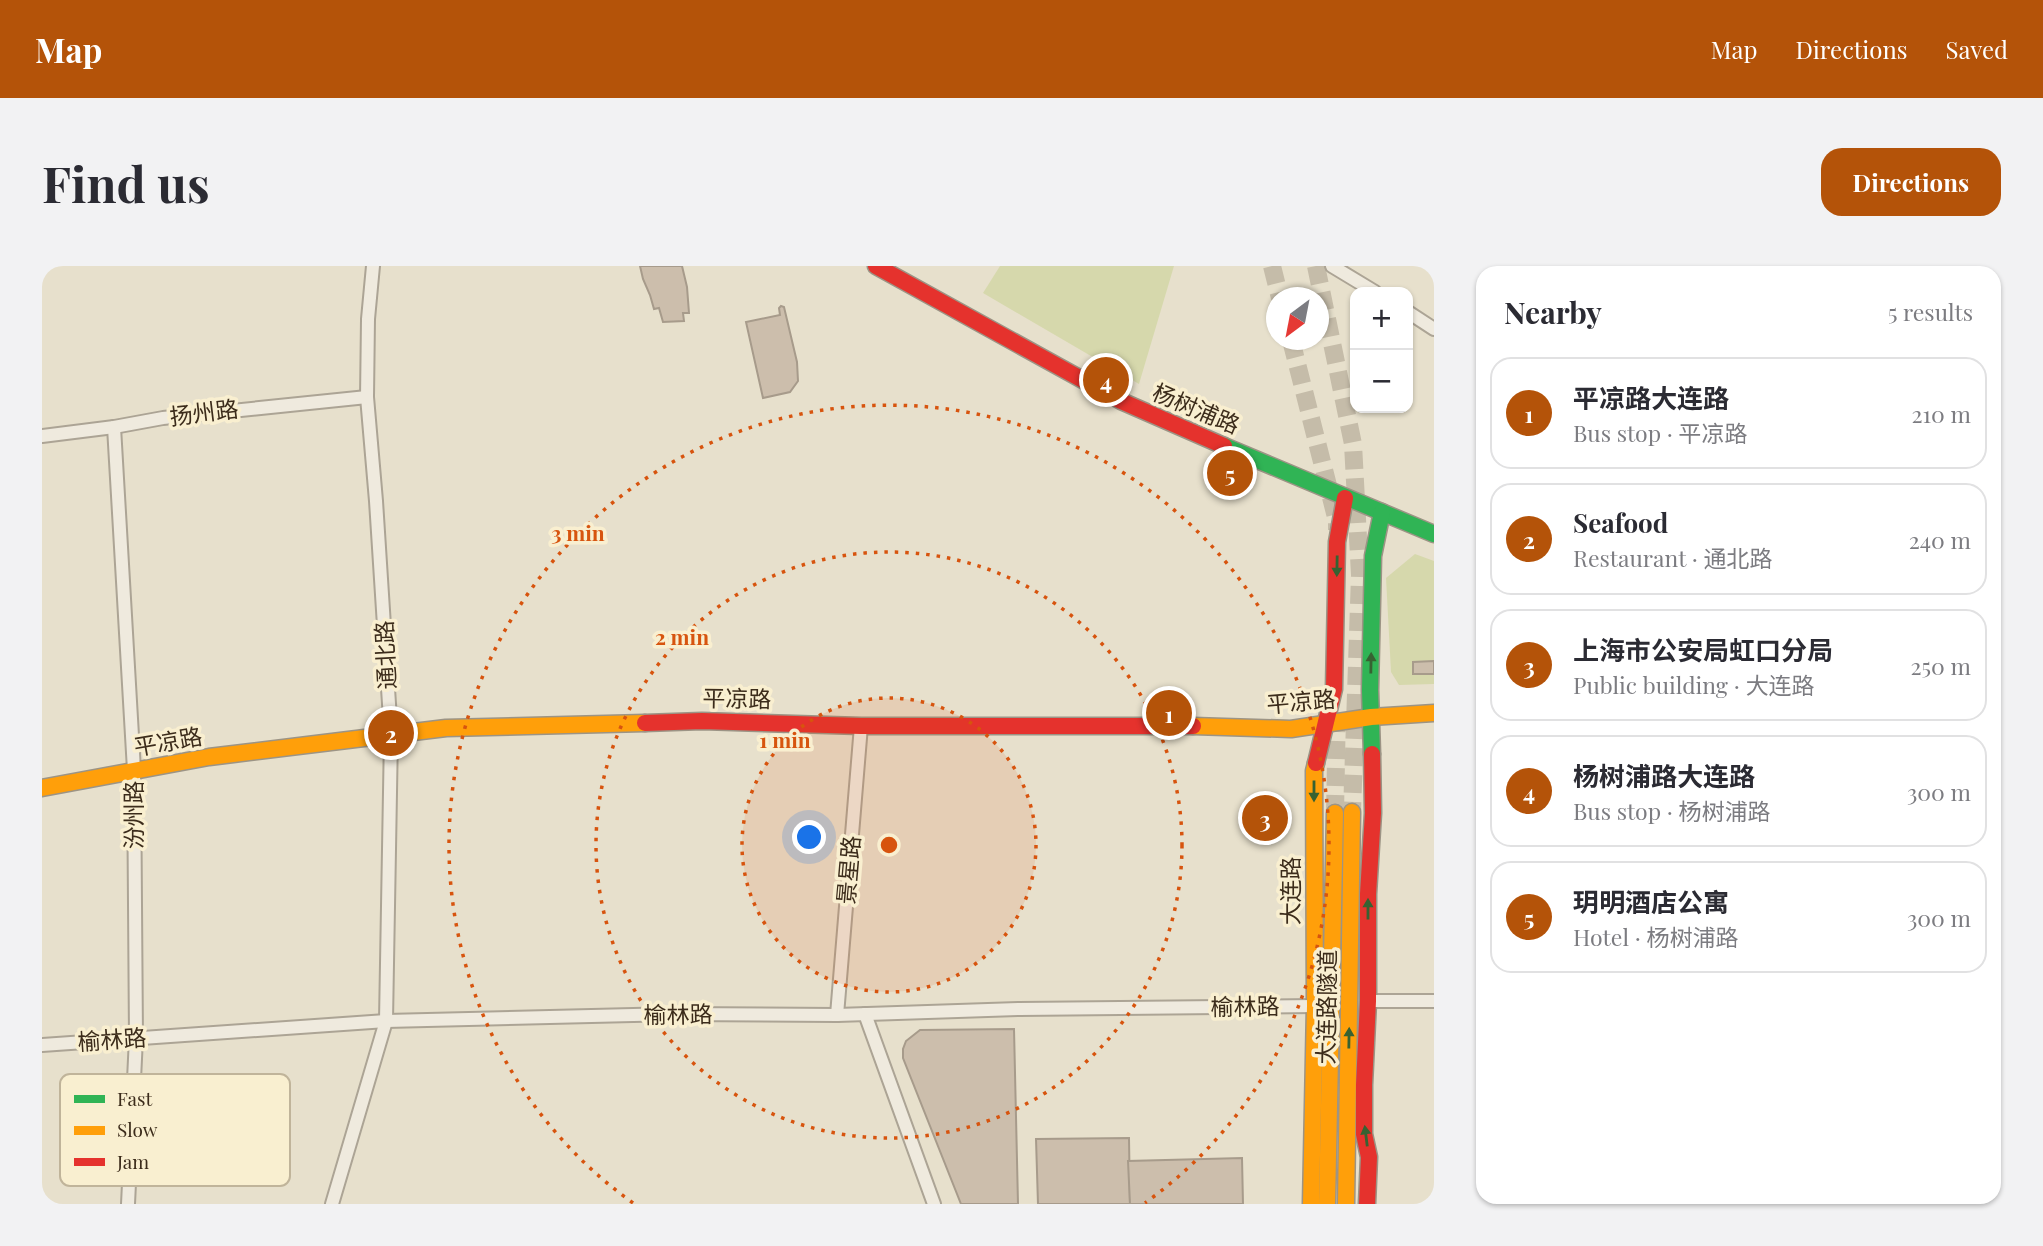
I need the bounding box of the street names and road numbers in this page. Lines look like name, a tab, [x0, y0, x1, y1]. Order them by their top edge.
street label: 杨树浦路	[1148, 375, 1245, 440]
street label: 扬州路	[168, 392, 240, 431]
street label: 通北路	[367, 620, 402, 690]
street label: 平凉路	[702, 681, 772, 714]
street label: 平凉路	[1265, 682, 1337, 719]
street label: 平凉路	[131, 719, 204, 762]
street label: 汾州路	[117, 781, 148, 850]
street label: 景星路	[829, 834, 866, 906]
street label: 大连路	[1274, 857, 1305, 926]
street label: 大连路隧道	[1309, 949, 1342, 1065]
street label: 榆林路	[1210, 989, 1280, 1022]
street label: 榆林路	[643, 997, 713, 1030]
street label: 榆林路	[76, 1021, 147, 1056]

